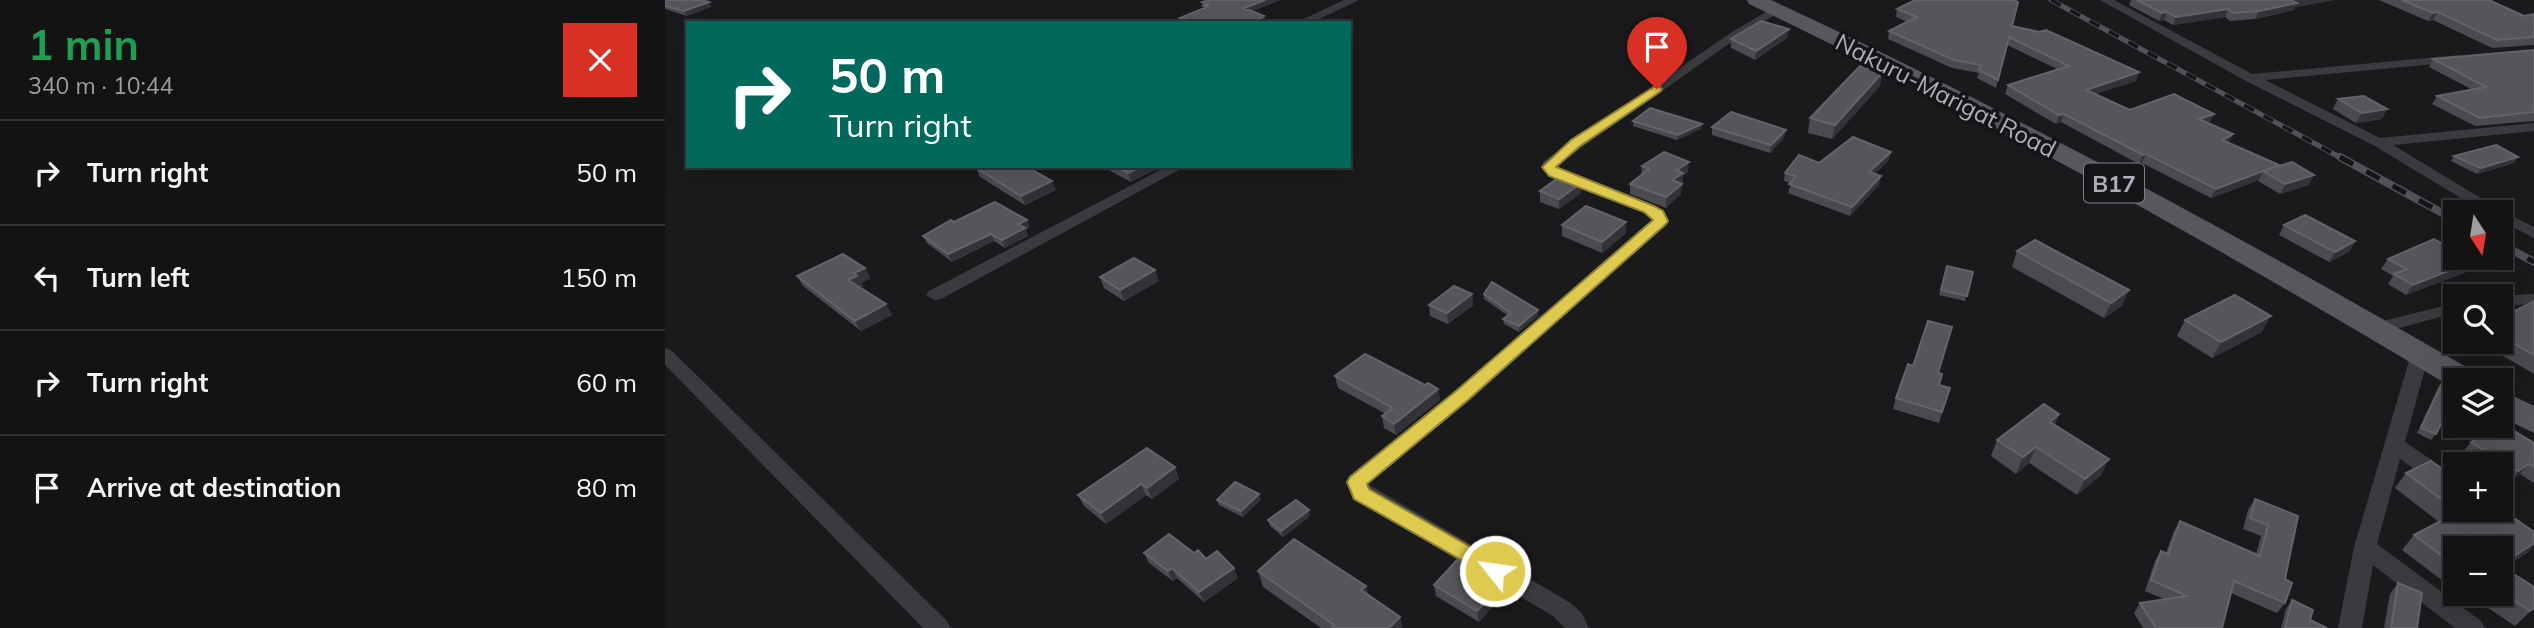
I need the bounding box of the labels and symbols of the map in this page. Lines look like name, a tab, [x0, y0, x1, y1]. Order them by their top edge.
pin	[1627, 17, 1687, 89]
street label: Nakuru-Marigat Road	[1831, 26, 2061, 164]
road number: B17	[2084, 164, 2144, 202]
north arrow	[2443, 200, 2513, 270]
position arrow	[1458, 534, 1532, 608]

